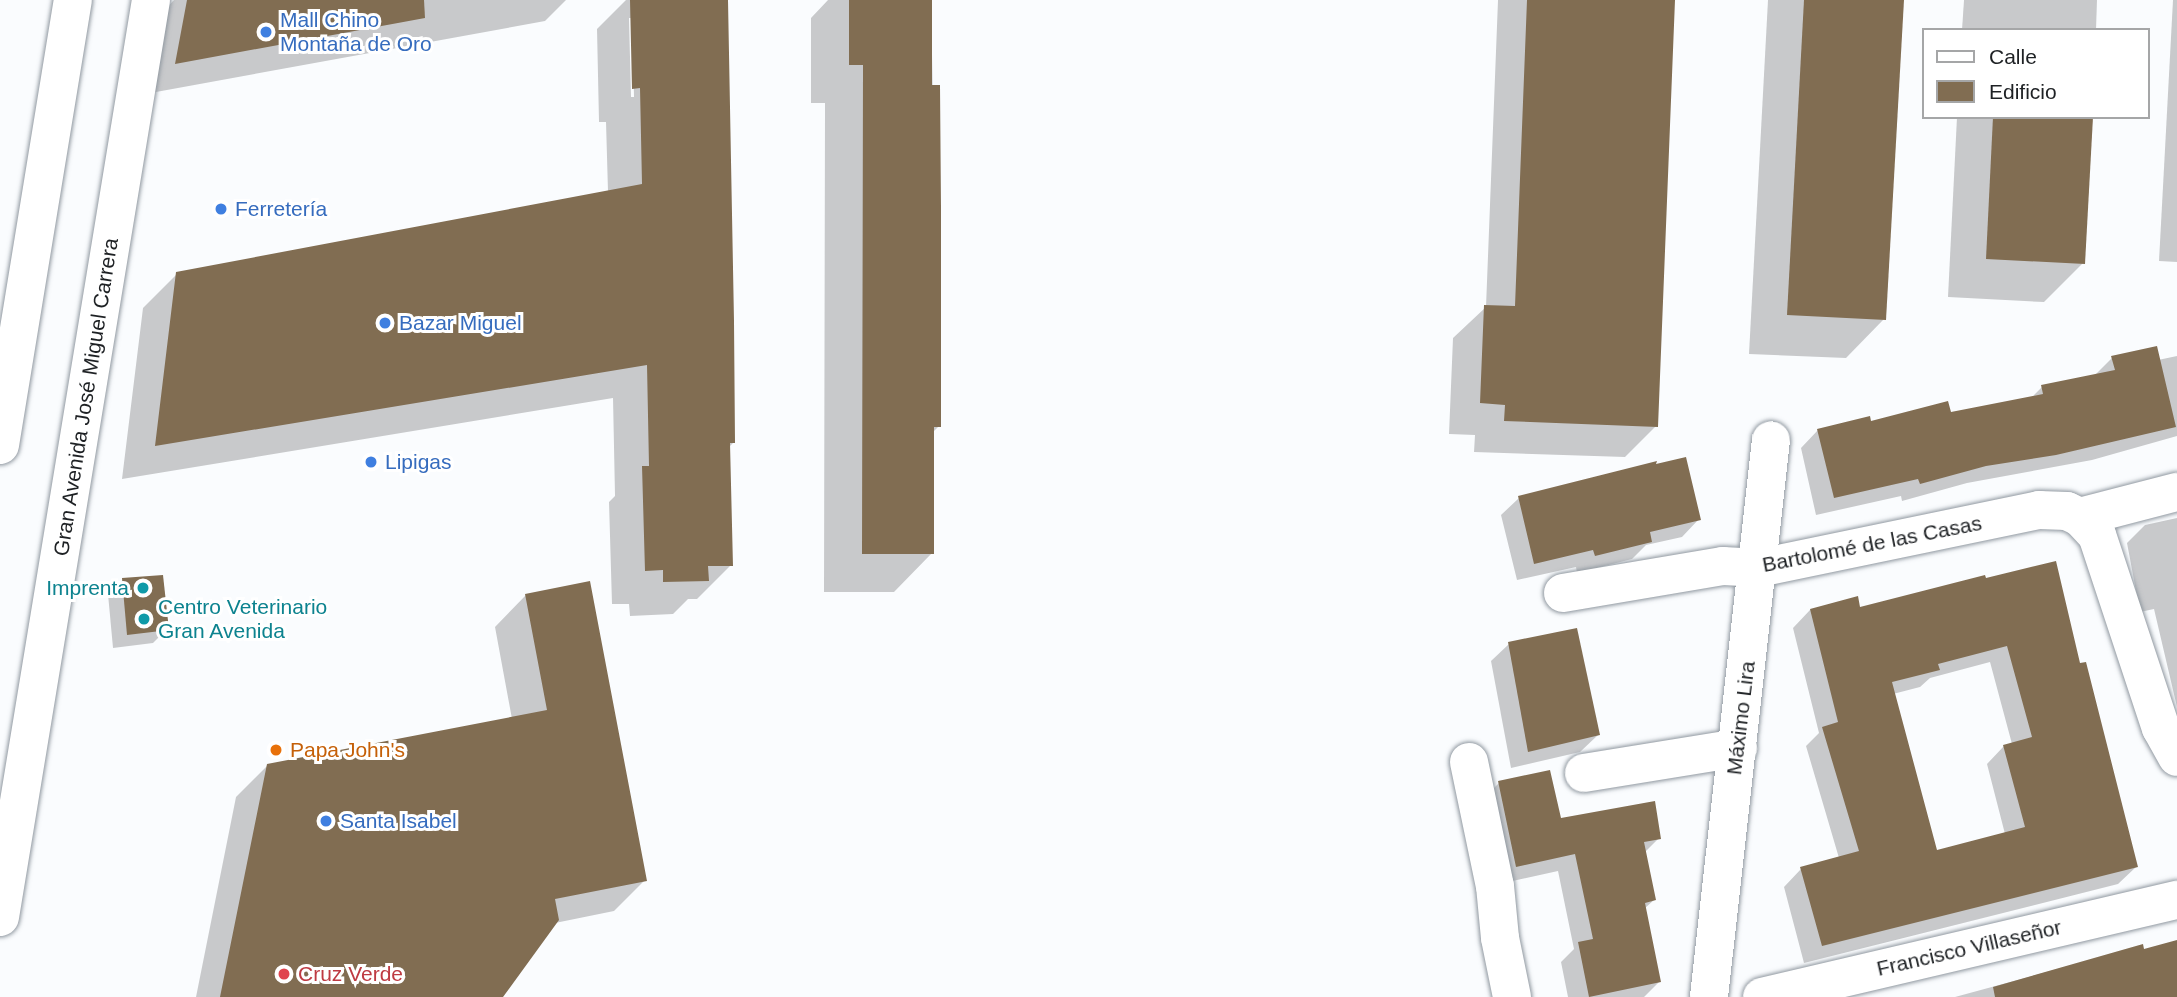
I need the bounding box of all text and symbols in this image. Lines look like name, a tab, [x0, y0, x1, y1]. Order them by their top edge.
place label: Mall Chino Montaña de Oro	[280, 7, 432, 57]
marker: Mall Chino Montaña de Oro	[258, 24, 274, 40]
legend	[1922, 28, 2149, 119]
text: Calle	[1989, 45, 2037, 68]
text: Edificio	[1989, 80, 2057, 103]
place label: Ferretería	[235, 196, 327, 222]
marker: Ferretería	[213, 201, 229, 217]
street label: Gran Avenida José Miguel Carrera	[48, 236, 124, 558]
place label: Bazar Miguel	[399, 310, 522, 336]
marker: Bazar Miguel	[377, 315, 393, 331]
place label: Lipigas	[385, 449, 452, 475]
marker: Lipigas	[363, 454, 379, 470]
street label: Bartolomé de las Casas	[1760, 510, 1984, 578]
place label: Imprenta	[46, 575, 129, 601]
marker: Imprenta	[135, 580, 151, 596]
place label: Centro Veterinario Gran Avenida	[158, 594, 327, 644]
marker: Centro Veterinario Gran Avenida	[136, 611, 152, 627]
street label: Máximo Lira	[1722, 660, 1760, 776]
place label: Papa John's	[290, 737, 405, 763]
marker: Papa John's	[268, 742, 284, 758]
place label: Santa Isabel	[340, 808, 457, 834]
marker: Santa Isabel	[318, 813, 334, 829]
street label: Francisco Villaseñor	[1874, 914, 2064, 982]
place label: Cruz Verde	[298, 961, 403, 987]
marker: Cruz Verde	[276, 966, 292, 982]

